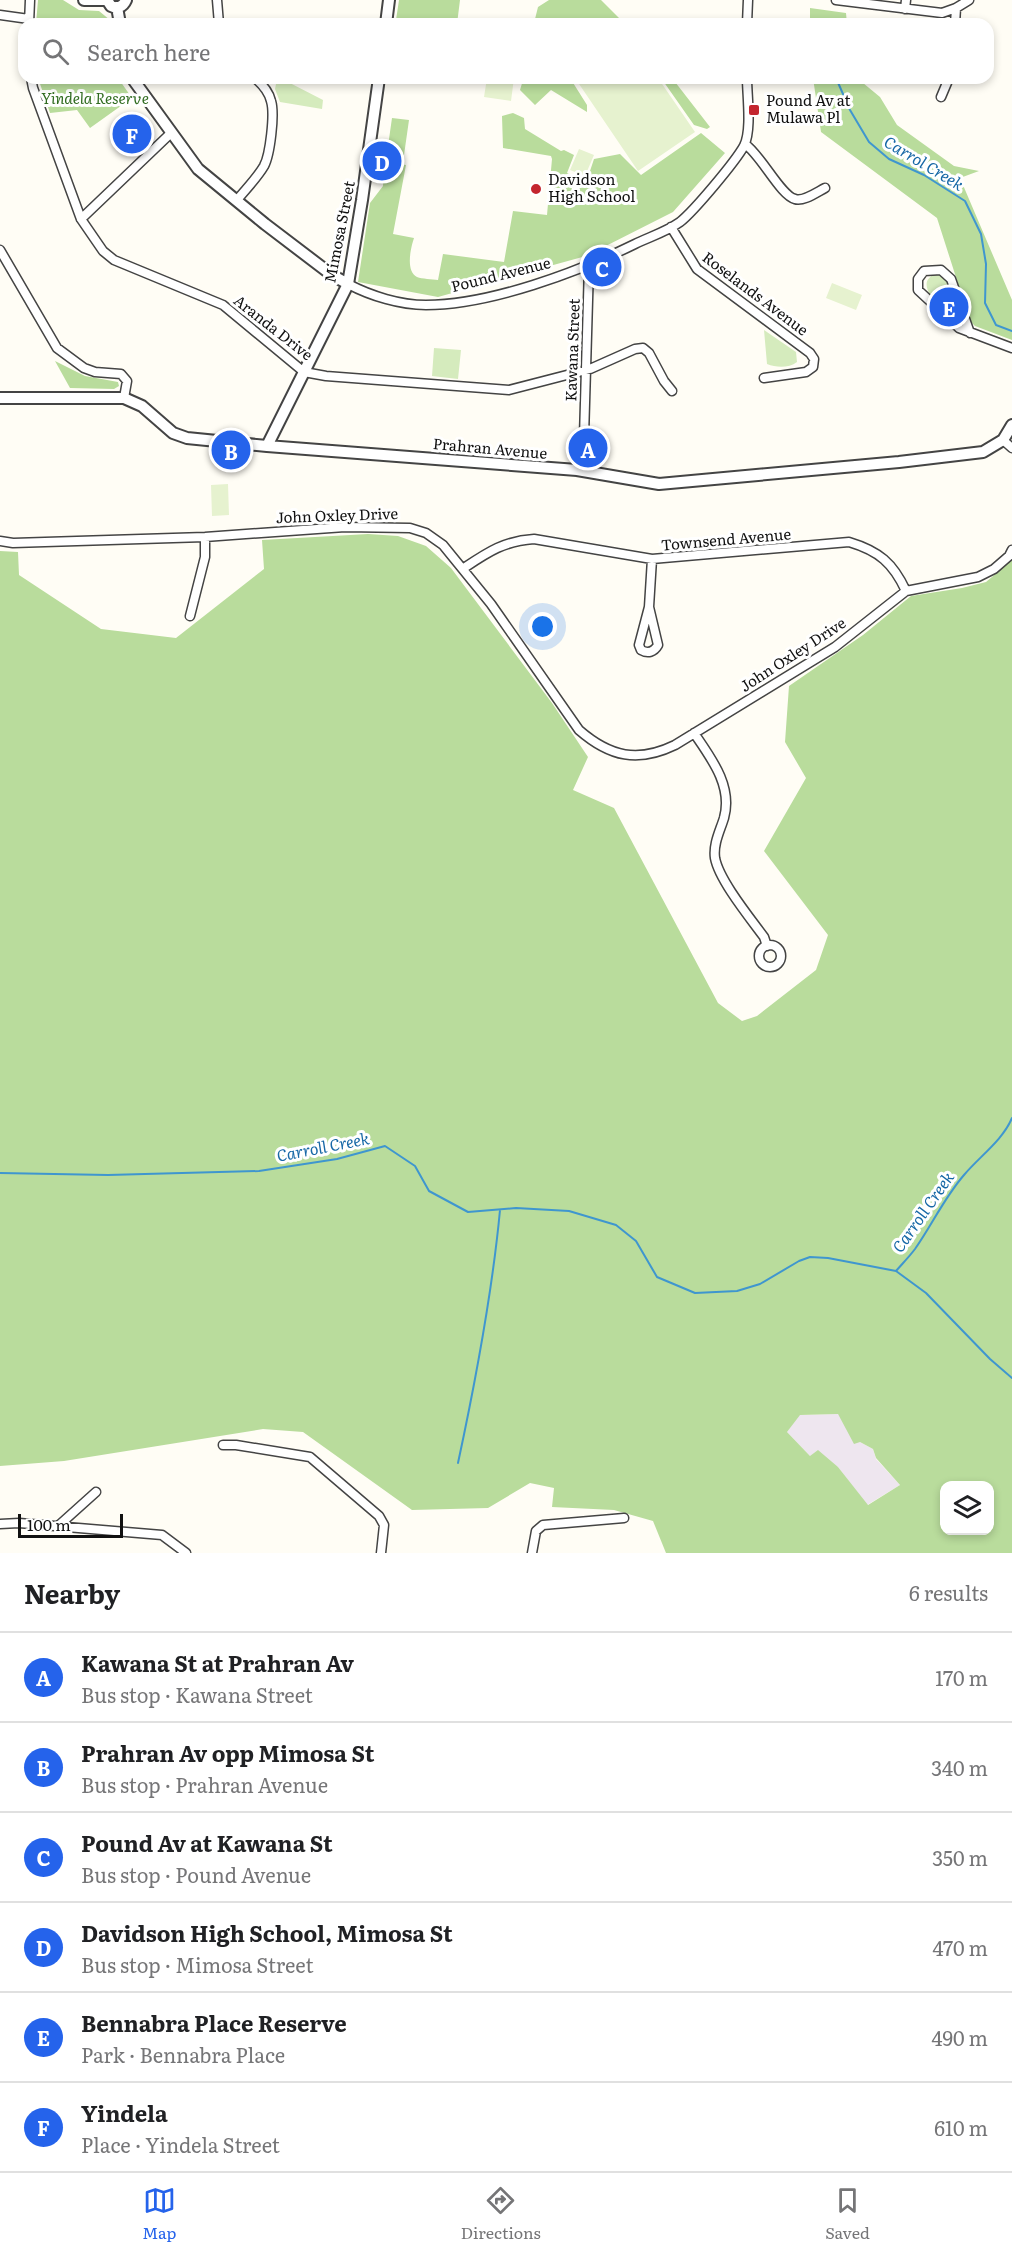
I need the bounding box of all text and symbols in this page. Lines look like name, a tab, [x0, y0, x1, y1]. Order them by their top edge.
search box	[18, 18, 994, 84]
icon: search	[39, 35, 72, 68]
text: Search here	[87, 35, 210, 68]
park label: Yindela Reserve	[41, 86, 149, 109]
place label: Pound Av at Mulawa Pl	[766, 88, 851, 128]
marker: Pound Av at Mulawa Pl	[747, 103, 761, 117]
pin: F	[112, 112, 152, 156]
water label: Carrol Creek	[880, 129, 969, 196]
pin: D	[362, 138, 401, 184]
place label: Davidson High School	[548, 167, 635, 207]
street label: Mimosa Street	[317, 179, 360, 285]
marker: Davidson High School	[529, 182, 543, 196]
pin: C	[582, 244, 622, 290]
street label: Roselands Avenue	[698, 245, 814, 341]
street label: Pound Avenue	[448, 250, 553, 297]
pin: E	[930, 284, 968, 330]
street label: Aranda Drive	[229, 288, 319, 365]
street label: Kawana Street	[558, 298, 585, 402]
pin: A	[568, 426, 608, 470]
pin: B	[212, 428, 250, 472]
street label: Prahran Avenue	[432, 431, 548, 464]
street label: John Oxley Drive	[275, 501, 399, 528]
street label: Townsend Avenue	[660, 521, 792, 556]
street label: John Oxley Drive	[735, 611, 850, 697]
your location	[528, 612, 557, 641]
water label: Carroll Creek	[274, 1125, 371, 1167]
water label: Carroll Creek	[885, 1166, 959, 1257]
map controls	[940, 1481, 994, 1535]
button: layers	[940, 1481, 994, 1535]
scale bar	[18, 1511, 123, 1538]
text: 100 m	[27, 1512, 71, 1536]
text: Nearby	[24, 1573, 120, 1612]
text: 6 results	[909, 1577, 988, 1607]
text: Kawana St at Prahran Av	[81, 1646, 354, 1679]
text: A	[36, 1662, 51, 1692]
text: 170 m	[935, 1662, 988, 1692]
text: Bus stop · Kawana Street	[81, 1679, 313, 1709]
text: Prahran Av opp Mimosa St	[81, 1736, 374, 1769]
text: B	[37, 1752, 50, 1782]
text: 340 m	[931, 1752, 988, 1782]
text: Bus stop · Prahran Avenue	[81, 1769, 328, 1799]
text: Pound Av at Kawana St	[81, 1826, 333, 1859]
text: C	[36, 1842, 51, 1872]
text: 350 m	[932, 1842, 988, 1872]
text: Bus stop · Pound Avenue	[81, 1859, 311, 1889]
text: Davidson High School, Mimosa St	[81, 1916, 453, 1949]
text: D	[36, 1932, 51, 1962]
text: 470 m	[933, 1932, 988, 1962]
text: Bus stop · Mimosa Street	[81, 1949, 314, 1979]
text: Bennabra Place Reserve	[81, 2006, 347, 2039]
text: E	[37, 2022, 50, 2052]
text: 490 m	[932, 2022, 988, 2052]
text: Park · Bennabra Place	[81, 2039, 285, 2069]
text: Yindela	[81, 2096, 168, 2129]
text: F	[37, 2112, 50, 2142]
text: 610 m	[934, 2112, 988, 2142]
text: Place · Yindela Street	[81, 2129, 280, 2159]
tab: Map	[142, 2184, 176, 2244]
tab: Directions	[461, 2184, 541, 2244]
tab: Saved	[825, 2184, 870, 2244]

